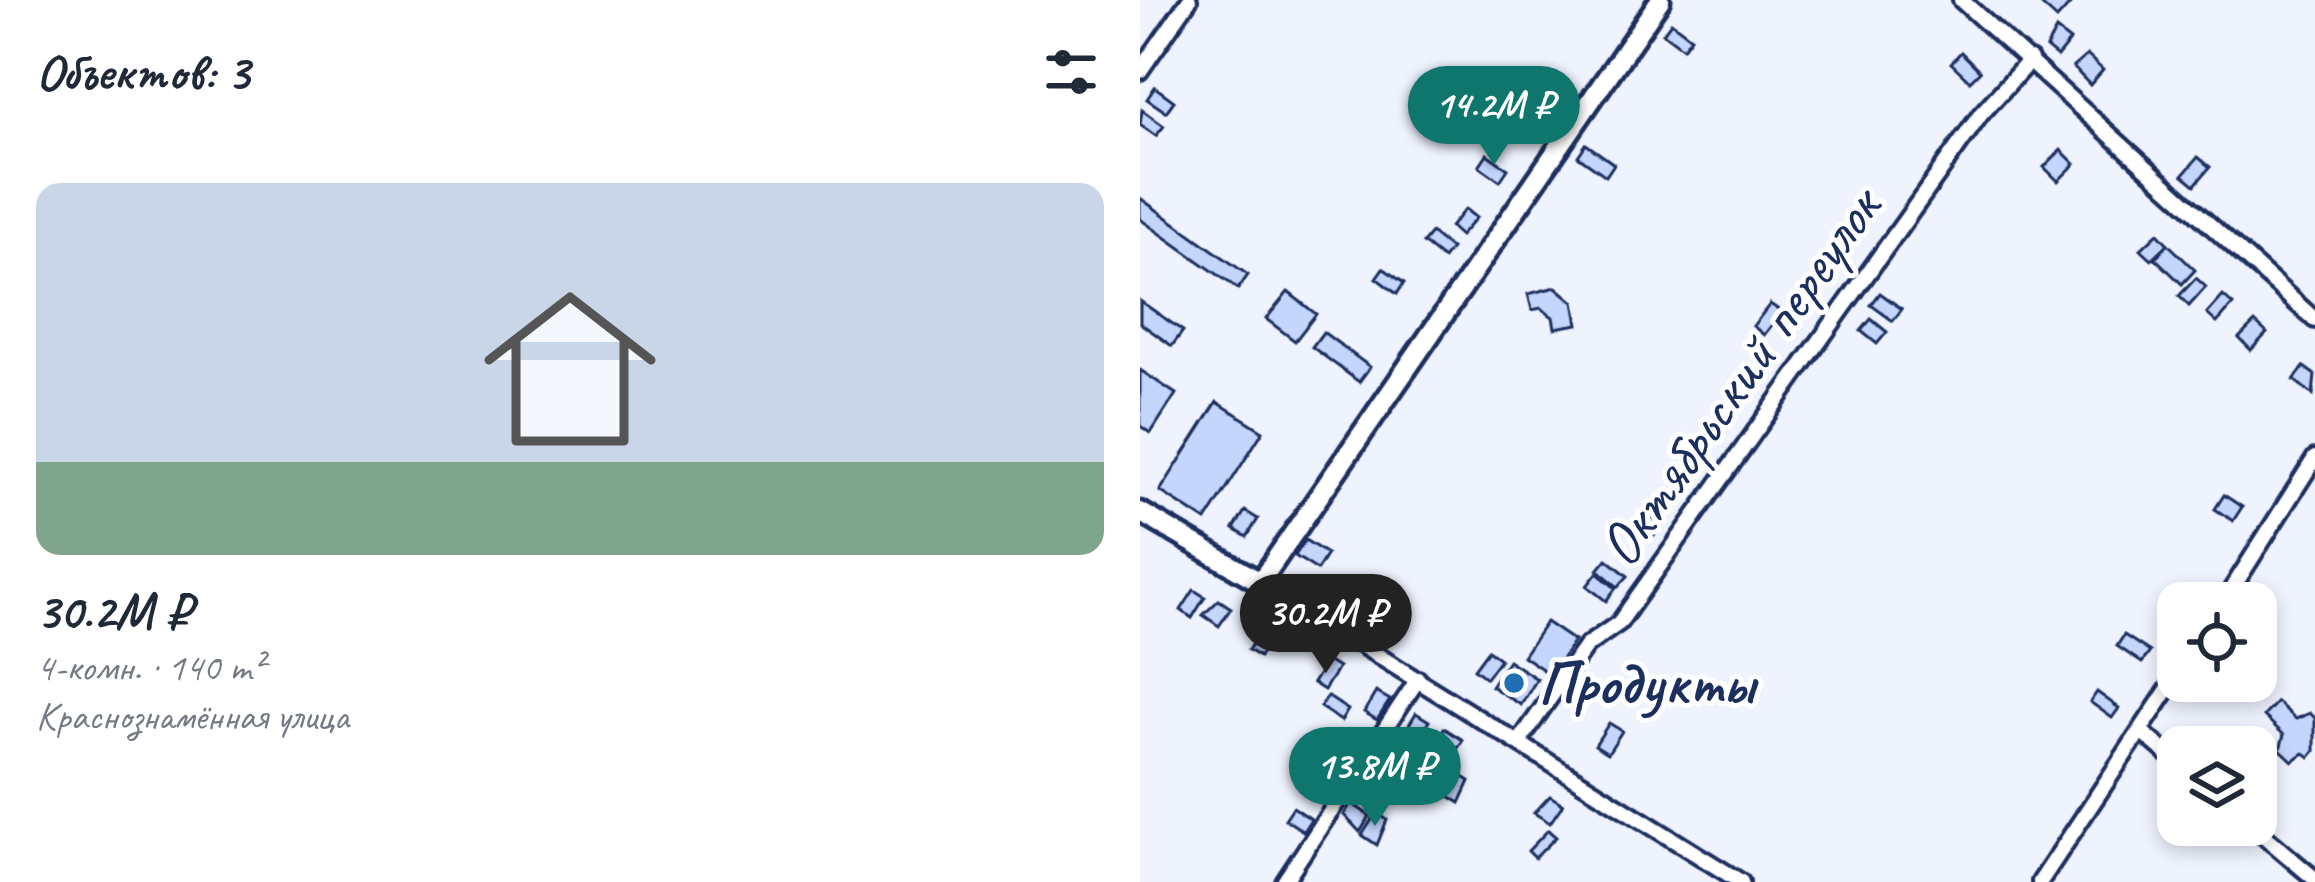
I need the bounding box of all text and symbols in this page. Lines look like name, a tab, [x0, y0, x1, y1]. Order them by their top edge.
icon: filters	[1038, 39, 1104, 105]
text: Объектов: 3	[36, 40, 249, 104]
pin: 14.2M ₽	[1383, 66, 1605, 168]
text: 14.2M ₽	[1435, 80, 1553, 129]
street label: Октябрьский переулок	[1581, 169, 1900, 581]
icon: home	[462, 261, 678, 477]
pin: 30.2M ₽	[1215, 574, 1437, 676]
text: 30.2M ₽	[36, 579, 191, 643]
map controls	[2157, 582, 2277, 846]
button: locate	[2157, 582, 2277, 702]
text: 30.2M ₽	[1267, 588, 1385, 637]
text: 4-комн. · 140 m²	[36, 643, 264, 692]
place label: Продукты	[1538, 645, 1759, 721]
marker: Продукты	[1501, 670, 1527, 696]
text: Краснознамённая улица	[36, 692, 349, 741]
button: layers	[2157, 726, 2277, 846]
pin: 13.8M ₽	[1264, 727, 1486, 829]
text: 13.8M ₽	[1316, 741, 1434, 790]

